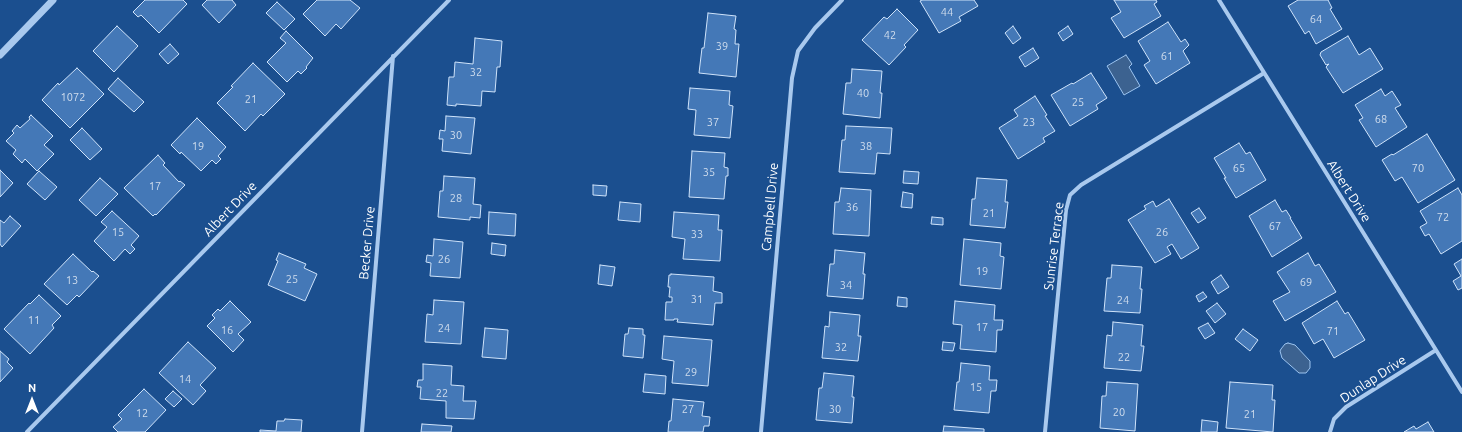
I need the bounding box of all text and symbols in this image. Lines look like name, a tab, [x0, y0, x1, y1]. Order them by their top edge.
house number: 44	[941, 5, 953, 19]
house number: 64	[1310, 12, 1322, 26]
house number: 42	[884, 28, 896, 42]
house number: 39	[716, 39, 728, 53]
house number: 61	[1161, 49, 1173, 63]
house number: 32	[470, 65, 482, 79]
house number: 40	[857, 86, 869, 100]
house number: 1072	[61, 90, 85, 104]
house number: 21	[245, 92, 257, 106]
house number: 25	[1072, 95, 1084, 109]
house number: 68	[1375, 112, 1387, 126]
house number: 37	[707, 115, 719, 129]
house number: 23	[1023, 115, 1035, 129]
house number: 30	[450, 128, 462, 142]
house number: 19	[192, 139, 204, 153]
house number: 38	[860, 139, 872, 153]
street label: Albert Drive	[1324, 157, 1374, 225]
house number: 65	[1233, 161, 1245, 175]
house number: 70	[1412, 161, 1424, 175]
street label: Campbell Drive	[758, 162, 782, 252]
house number: 35	[703, 165, 715, 179]
street label: Albert Drive	[200, 178, 260, 240]
house number: 17	[149, 179, 161, 193]
house number: 28	[450, 191, 462, 205]
house number: 36	[846, 200, 858, 214]
street label: Sunrise Terrace	[1041, 201, 1067, 291]
street label: Becker Drive	[356, 206, 378, 280]
house number: 21	[983, 206, 995, 220]
house number: 72	[1437, 210, 1449, 224]
house number: 67	[1269, 219, 1281, 233]
house number: 15	[112, 225, 124, 239]
house number: 26	[1156, 225, 1168, 239]
house number: 33	[691, 227, 703, 241]
house number: 26	[438, 252, 450, 266]
house number: 19	[976, 264, 988, 278]
house number: 25	[286, 272, 298, 286]
house number: 13	[66, 273, 78, 287]
house number: 69	[1300, 275, 1312, 289]
house number: 34	[840, 278, 852, 292]
house number: 31	[691, 292, 703, 306]
house number: 24	[1117, 293, 1129, 307]
house number: 11	[28, 313, 40, 327]
house number: 17	[976, 320, 988, 334]
house number: 24	[438, 321, 450, 335]
house number: 16	[221, 323, 233, 337]
house number: 71	[1327, 324, 1339, 338]
house number: 32	[835, 340, 847, 354]
house number: 22	[1118, 350, 1130, 364]
street label: Dunlap Drive	[1337, 352, 1409, 406]
house number: 29	[685, 365, 697, 379]
house number: 14	[179, 372, 191, 386]
north arrow	[12, 380, 52, 420]
house number: 15	[970, 380, 982, 394]
text: N	[28, 382, 36, 394]
house number: 22	[436, 386, 448, 400]
house number: 27	[682, 402, 694, 416]
house number: 30	[829, 402, 841, 416]
house number: 20	[1113, 405, 1125, 419]
house number: 12	[136, 406, 148, 420]
house number: 21	[1244, 407, 1256, 421]

